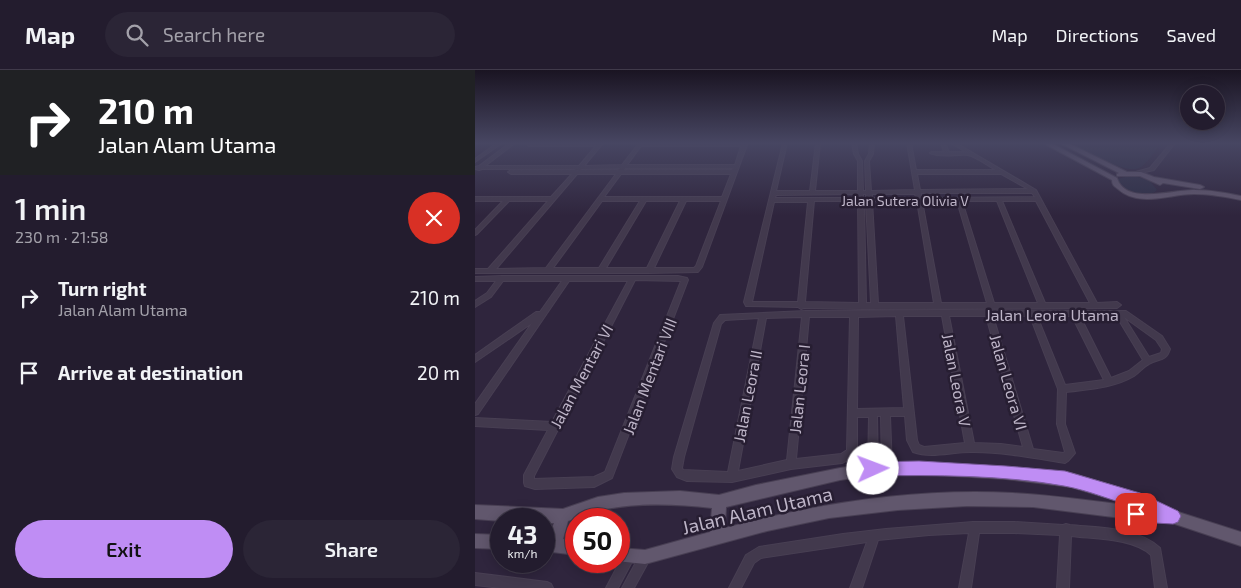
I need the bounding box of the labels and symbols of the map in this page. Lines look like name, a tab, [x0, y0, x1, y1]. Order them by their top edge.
street label: Jalan Sutera Olivia V	[841, 192, 969, 209]
street label: Jalan Leora Utama	[985, 305, 1119, 324]
street label: Jalan Mentari VIII	[618, 315, 680, 437]
street label: Jalan Mentari VI	[546, 321, 616, 431]
street label: Jalan Leora V	[939, 332, 975, 429]
street label: Jalan Leora VI	[986, 332, 1032, 432]
street label: Jalan Leora I	[785, 344, 813, 434]
street label: Jalan Leora II	[729, 348, 765, 444]
position arrow	[846, 442, 898, 494]
street label: Jalan Alam Utama	[679, 481, 835, 539]
pin	[1115, 493, 1157, 535]
speed limit sign: 50	[565, 508, 630, 573]

